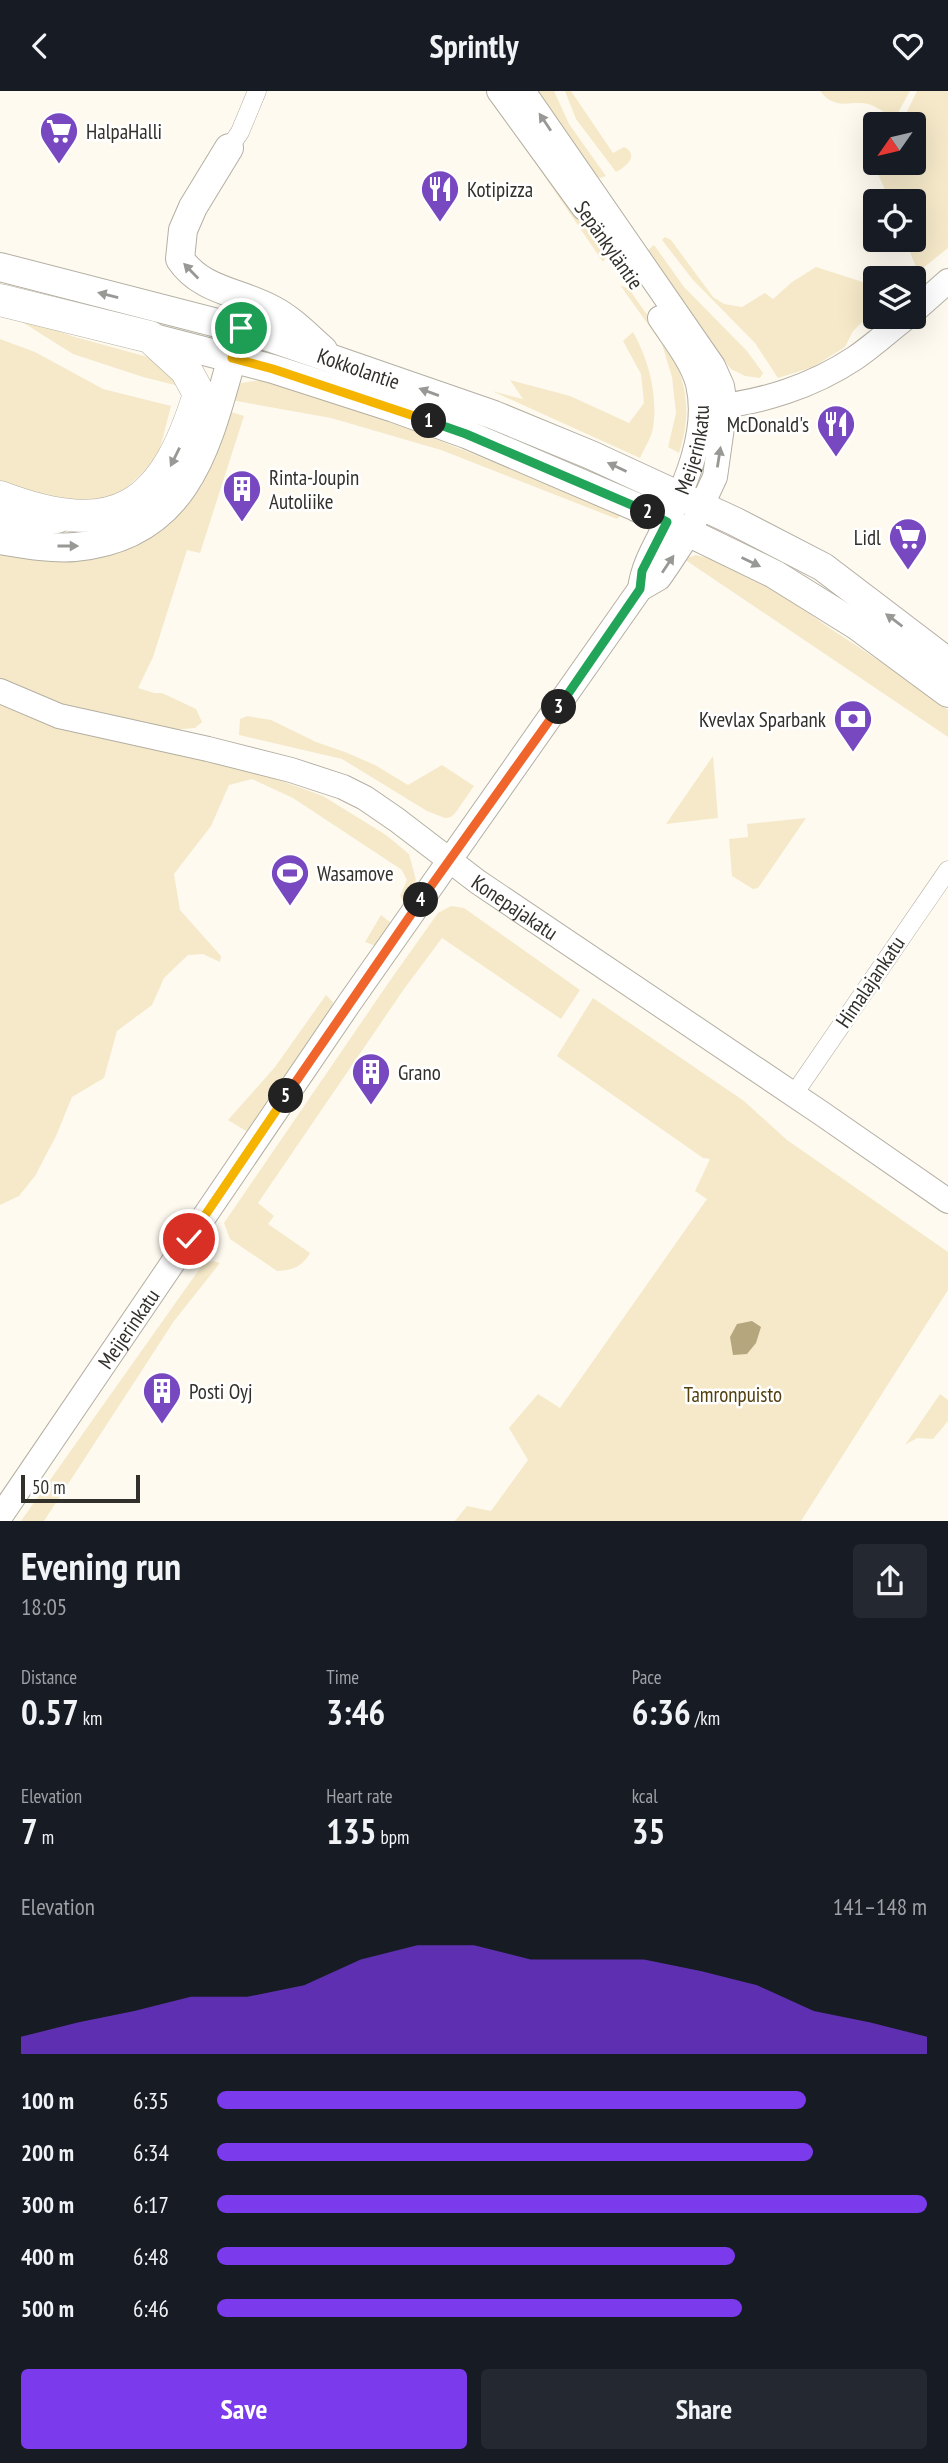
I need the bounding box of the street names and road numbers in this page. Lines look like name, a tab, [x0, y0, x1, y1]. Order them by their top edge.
street label: Sepänkyläntie	[569, 195, 649, 295]
street label: Kokkolantie	[314, 341, 404, 395]
street label: Meijerinkatu	[668, 405, 714, 498]
street label: Konepajakatu	[467, 868, 563, 946]
street label: Himalajankatu	[830, 931, 910, 1033]
street label: Meijerinkatu	[91, 1283, 165, 1374]

